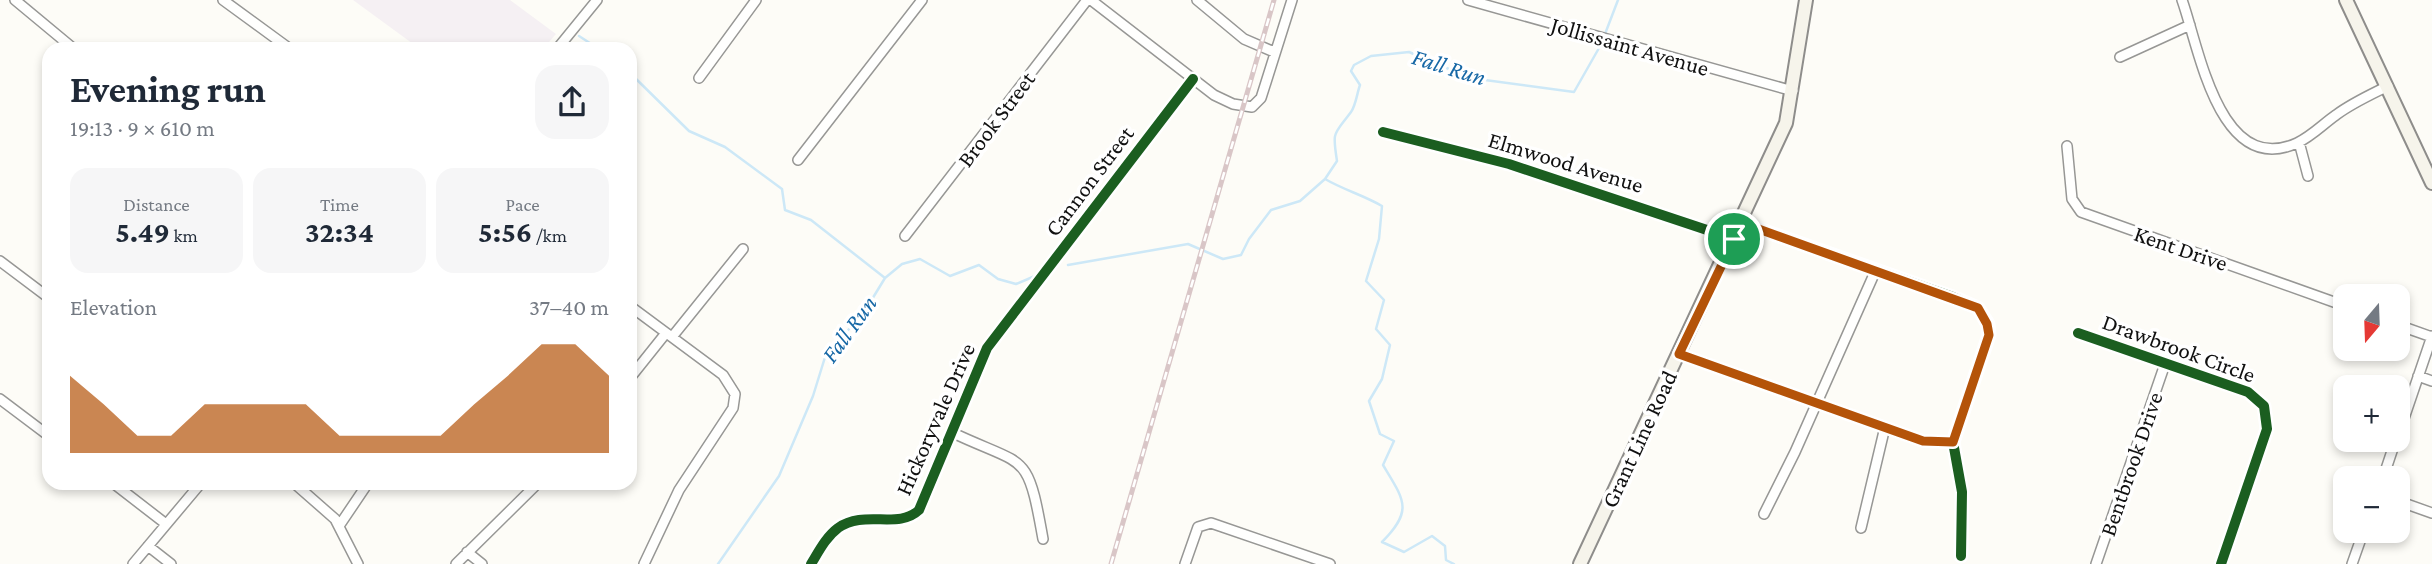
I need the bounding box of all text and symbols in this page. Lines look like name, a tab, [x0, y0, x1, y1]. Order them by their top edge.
street label: Jollissaint Avenue	[1546, 10, 1712, 81]
water label: Fall Run	[1409, 43, 1489, 91]
button: share	[535, 65, 609, 139]
street label: Brook Street	[952, 66, 1040, 172]
text: Evening run	[70, 68, 266, 110]
text: 19:13 · 9 × 610 m	[70, 115, 215, 141]
street label: Cannon Street	[1039, 121, 1139, 241]
street label: Elmwood Avenue	[1485, 126, 1647, 198]
text: Distance	[123, 194, 190, 215]
text: Time	[320, 194, 359, 215]
text: Pace	[505, 194, 540, 215]
pin	[1704, 209, 1764, 269]
text: 5.49	[115, 215, 170, 248]
text: 32:34	[305, 215, 374, 248]
text: 5:56	[478, 215, 532, 248]
icon: arrive	[1715, 220, 1753, 258]
street label: Kent Drive	[2131, 220, 2231, 276]
text: km	[170, 225, 198, 246]
text: /km	[532, 225, 567, 246]
north arrow	[2333, 284, 2410, 360]
map controls	[2333, 284, 2410, 543]
water label: Fall Run	[815, 290, 882, 367]
text: Elevation	[70, 294, 157, 320]
text: 37–40 m	[529, 294, 609, 320]
street label: Drawbrook Circle	[2099, 308, 2259, 388]
street label: Hickoryvale Drive	[890, 339, 980, 499]
street label: Grant Line Road	[1596, 366, 1682, 512]
button: +	[2333, 375, 2410, 452]
street label: Bentbrook Drive	[2094, 389, 2168, 539]
button: −	[2333, 466, 2410, 543]

